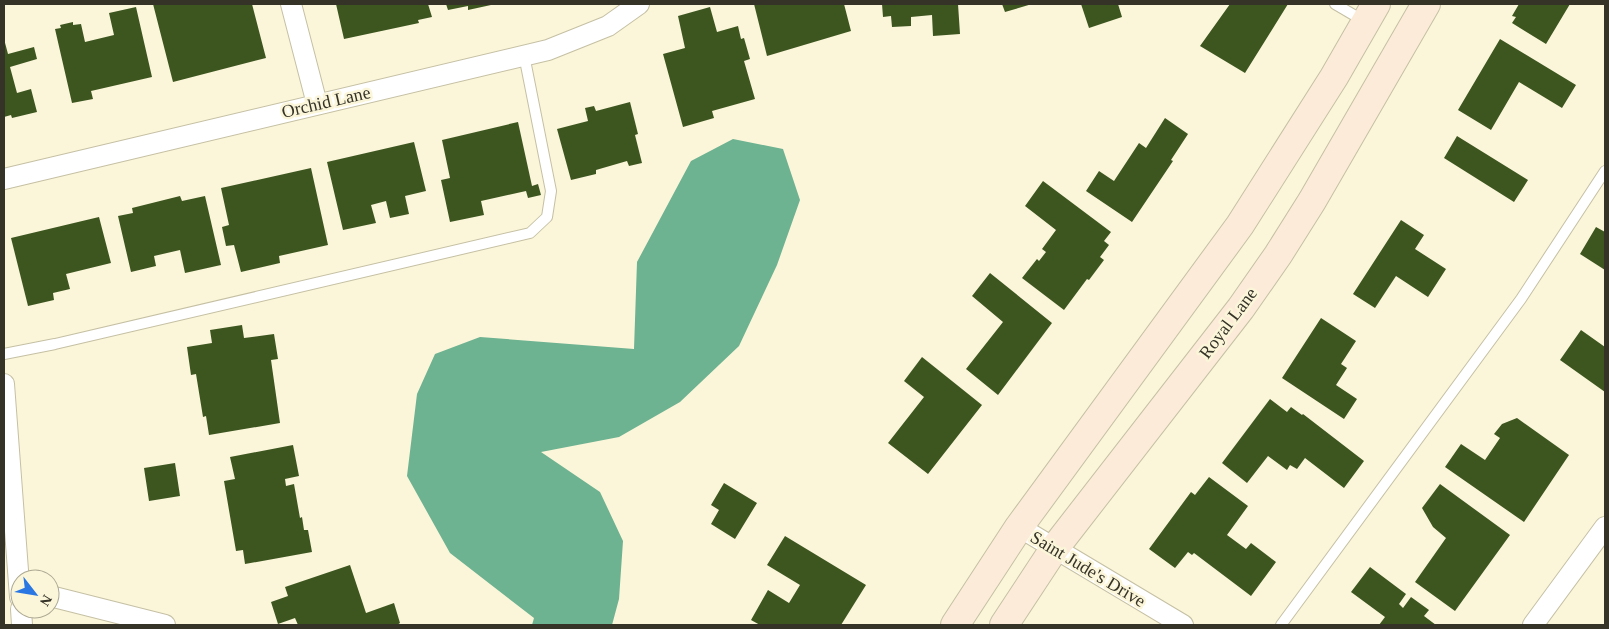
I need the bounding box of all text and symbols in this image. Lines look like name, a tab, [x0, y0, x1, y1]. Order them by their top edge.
street label: Orchid Lane	[280, 82, 372, 122]
street label: Royal Lane	[1195, 284, 1261, 362]
street label: Saint Jude's Drive	[1027, 527, 1149, 611]
north arrow	[10, 569, 60, 619]
text: N	[37, 592, 55, 609]

